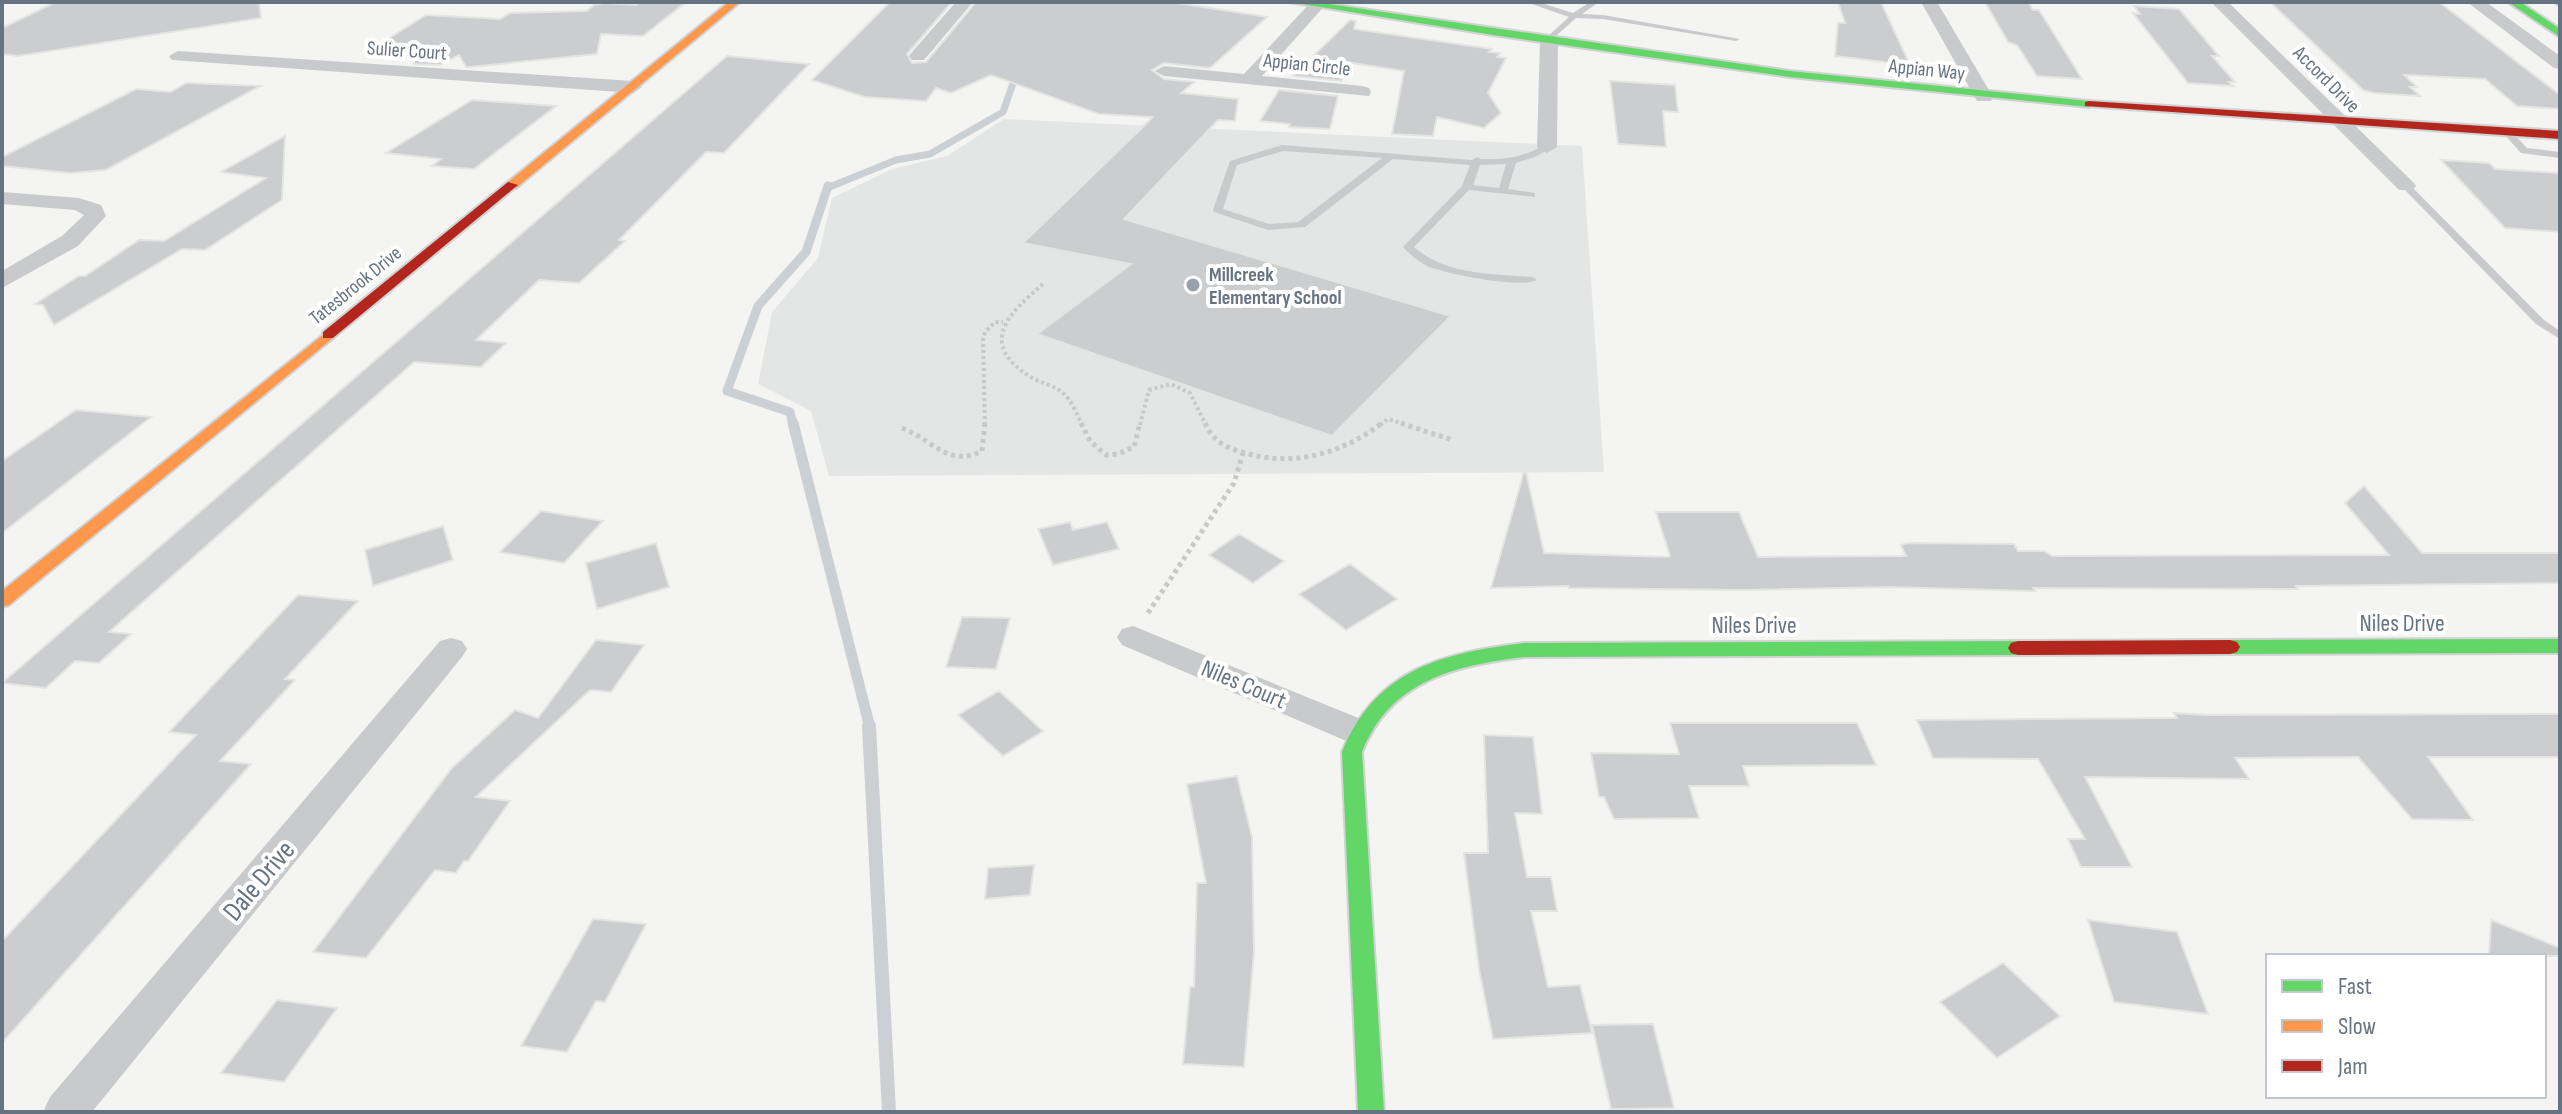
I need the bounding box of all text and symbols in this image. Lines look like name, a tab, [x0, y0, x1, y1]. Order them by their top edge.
street label: Sulier Court	[366, 36, 448, 66]
street label: Accord Drive	[2287, 41, 2365, 118]
street label: Appian Circle	[1261, 48, 1352, 81]
street label: Appian Way	[1887, 54, 1966, 86]
street label: Tatesbrook Drive	[305, 241, 407, 330]
place label: Millcreek Elementary School	[1209, 263, 1342, 310]
marker: Millcreek Elementary School	[1184, 276, 1202, 294]
street label: Niles Drive	[2359, 609, 2445, 638]
street label: Niles Drive	[1711, 611, 1797, 640]
street label: Niles Court	[1197, 654, 1291, 715]
street label: Dale Drive	[216, 834, 302, 928]
legend	[2266, 954, 2546, 1098]
text: Fast	[2338, 972, 2372, 1001]
text: Slow	[2338, 1012, 2376, 1041]
text: Jam	[2337, 1052, 2368, 1081]

